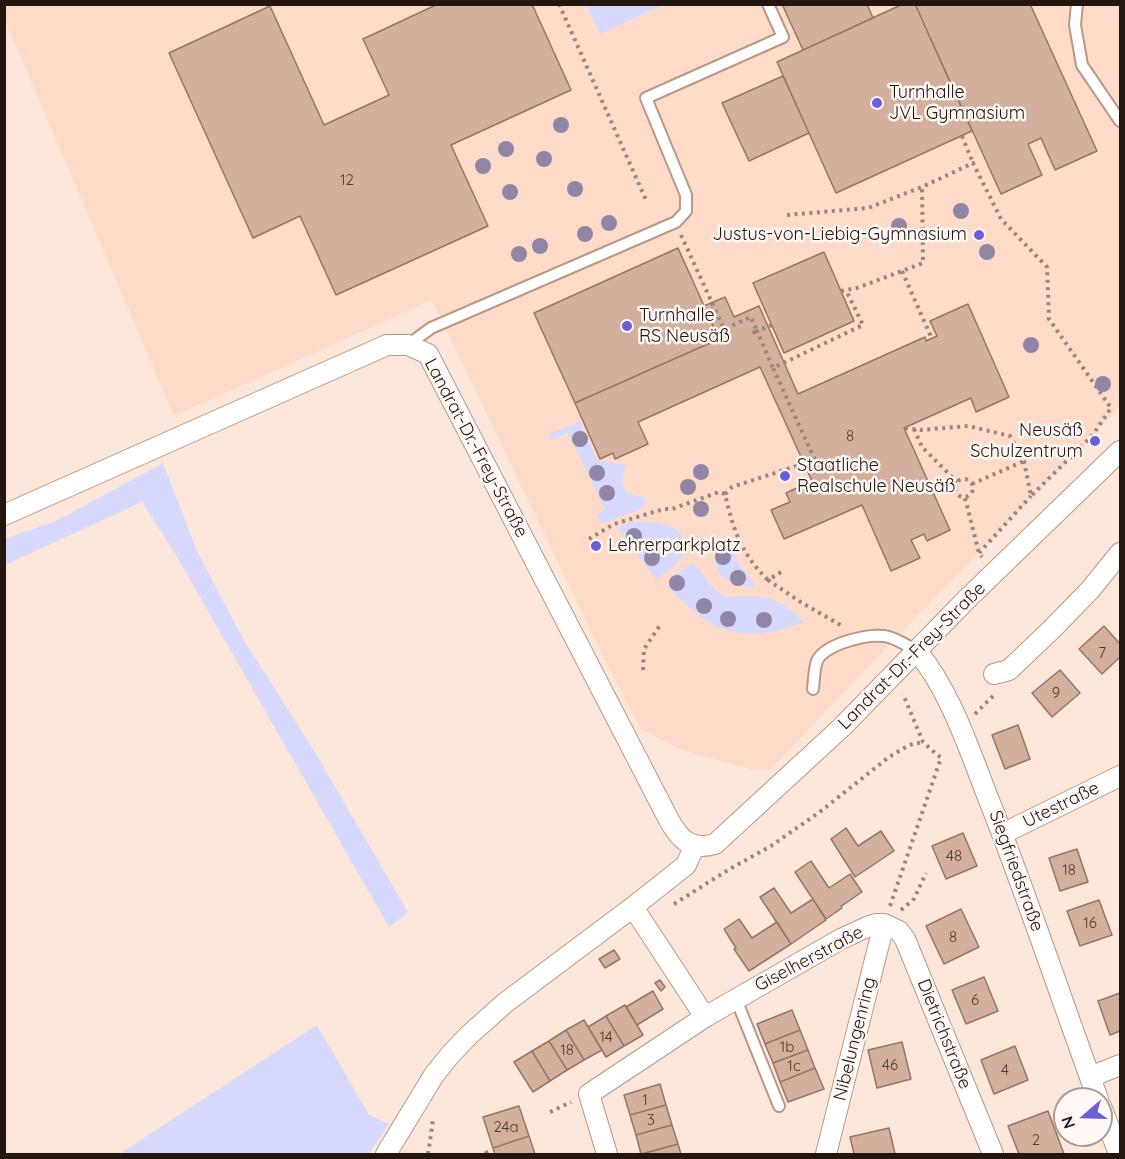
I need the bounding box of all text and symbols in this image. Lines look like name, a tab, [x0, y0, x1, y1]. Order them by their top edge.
place label: Turnhalle JVL Gymnasium	[889, 82, 1025, 124]
marker: Turnhalle JVL Gymnasium	[870, 96, 884, 110]
house number: 12	[340, 171, 354, 189]
place label: Justus-von-Liebig-Gymnasium	[712, 224, 967, 246]
marker: Justus-von-Liebig-Gymnasium	[972, 228, 986, 242]
place label: Turnhalle RS Neusäß	[639, 305, 730, 348]
marker: Turnhalle RS Neusäß	[620, 319, 634, 333]
street label: Landrat-Dr.-Frey-Straße	[420, 355, 532, 541]
place label: Neusäß Schulzentrum	[970, 420, 1083, 462]
house number: 8	[846, 427, 854, 445]
marker: Neusäß Schulzentrum	[1088, 434, 1102, 448]
place label: Staatliche Realschule Neusäß	[797, 455, 955, 498]
marker: Staatliche Realschule Neusäß	[778, 469, 792, 483]
place label: Lehrerparkplatz	[608, 535, 741, 557]
marker: Lehrerparkplatz	[589, 539, 603, 553]
street label: Landrat-Dr.-Frey-Straße	[834, 578, 990, 734]
house number: 7	[1098, 644, 1106, 662]
house number: 9	[1052, 684, 1060, 702]
street label: Utestraße	[1019, 777, 1103, 833]
street label: Siegfriedstraße	[984, 808, 1048, 934]
house number: 48	[946, 847, 962, 865]
house number: 18	[1062, 861, 1076, 879]
house number: 16	[1083, 914, 1097, 932]
street label: Giselherstraße	[751, 921, 867, 997]
house number: 8	[949, 928, 957, 946]
street label: Nibelungenring	[829, 975, 881, 1103]
street label: Dietrichstraße	[912, 976, 976, 1092]
house number: 6	[971, 991, 979, 1009]
house number: 14	[599, 1028, 613, 1046]
house number: 1b	[780, 1038, 794, 1056]
house number: 18	[560, 1041, 574, 1059]
house number: 46	[882, 1056, 898, 1074]
house number: 1c	[787, 1057, 801, 1075]
house number: 4	[1001, 1061, 1009, 1079]
north arrow	[1053, 1087, 1113, 1147]
house number: 1	[642, 1091, 648, 1109]
house number: 3	[647, 1111, 655, 1129]
text: N	[1057, 1114, 1079, 1131]
house number: 24a	[493, 1118, 519, 1136]
house number: 2	[1032, 1131, 1040, 1149]

